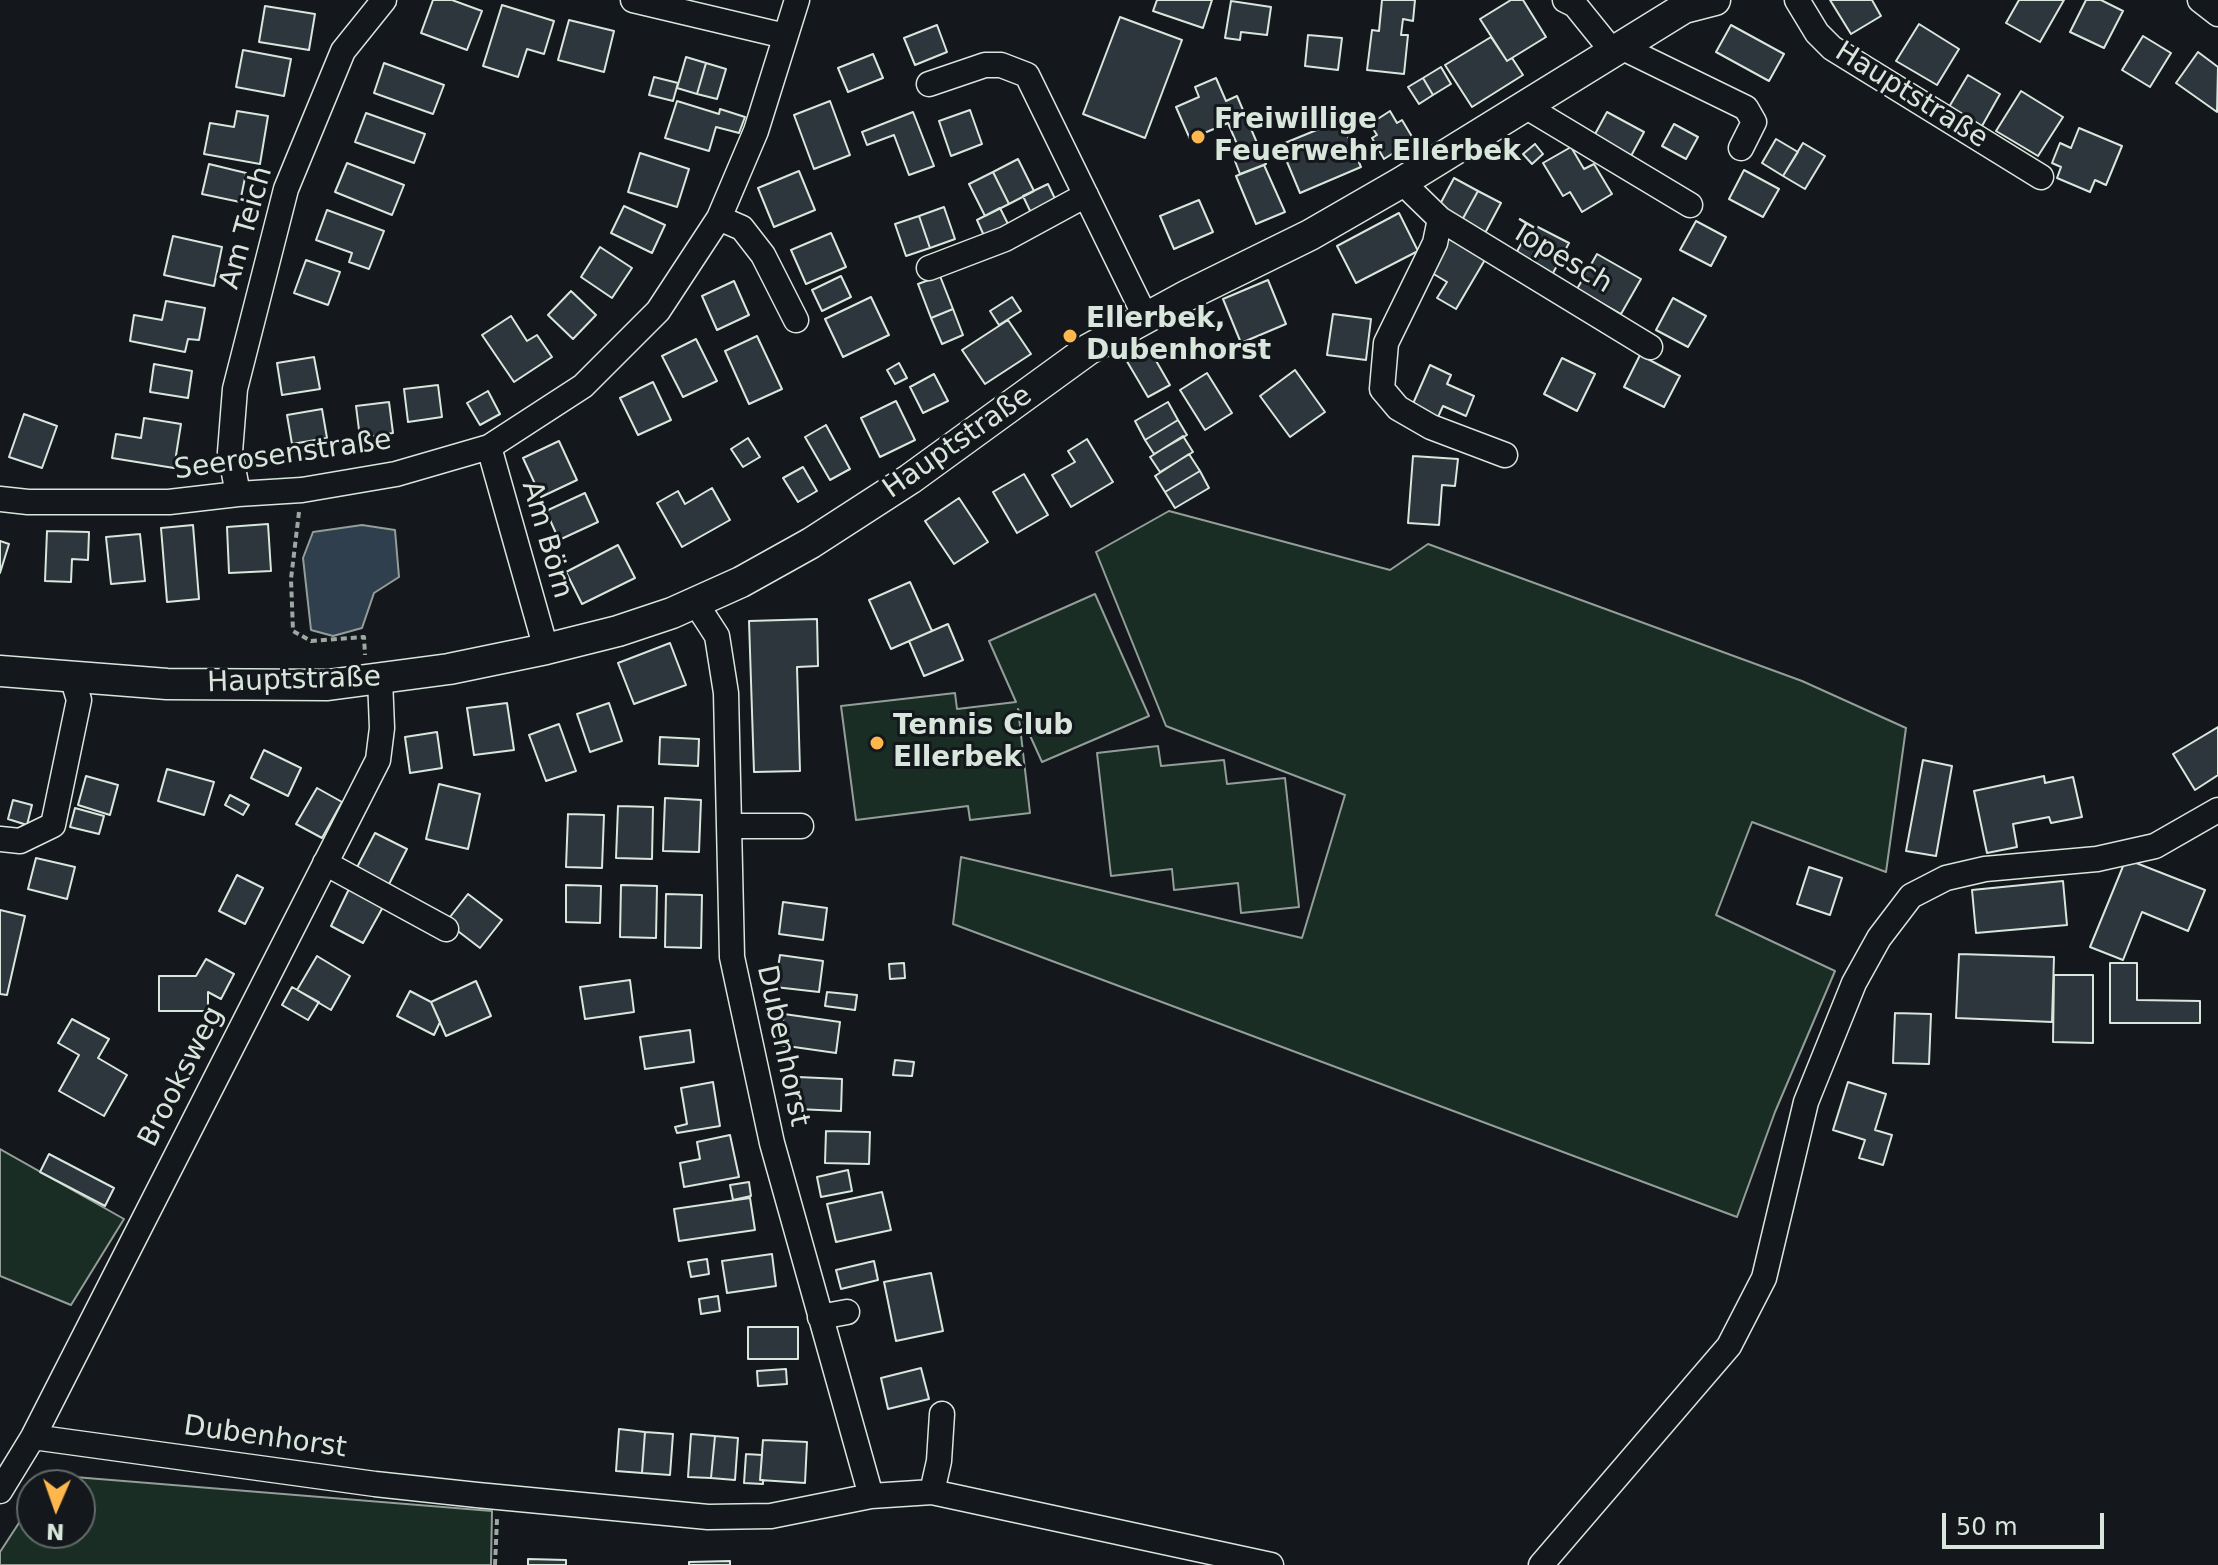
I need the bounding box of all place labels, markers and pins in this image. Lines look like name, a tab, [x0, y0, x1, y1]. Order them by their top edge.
place label: Freiwillige Feuerwehr Ellerbek	[1214, 104, 1521, 170]
marker: Freiwillige Feuerwehr Ellerbek	[1189, 128, 1207, 146]
place label: Ellerbek, Dubenhorst	[1086, 303, 1271, 369]
marker: Ellerbek, Dubenhorst	[1061, 327, 1079, 345]
place label: Tennis Club Ellerbek	[893, 710, 1073, 776]
marker: Tennis Club Ellerbek	[868, 734, 886, 752]

